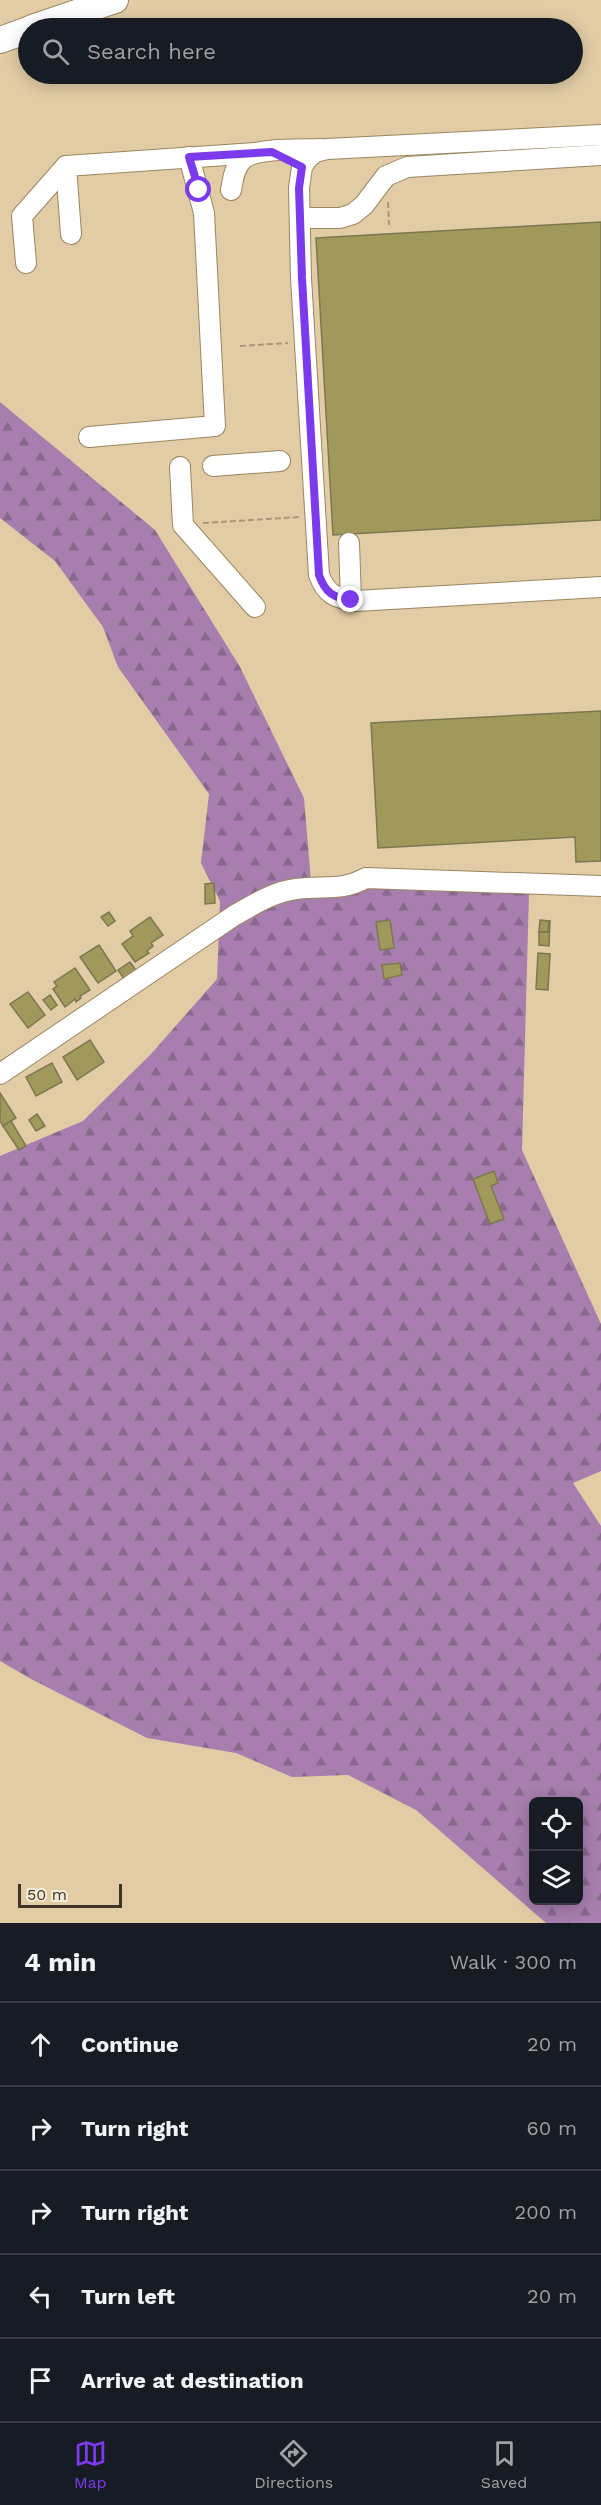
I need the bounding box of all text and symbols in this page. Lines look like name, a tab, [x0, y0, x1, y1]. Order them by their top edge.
search box	[18, 18, 583, 84]
icon: search	[39, 35, 72, 68]
text: Search here	[87, 39, 216, 64]
route start	[185, 176, 211, 202]
route end	[337, 586, 363, 612]
map controls	[529, 1797, 583, 1905]
button: locate	[529, 1797, 583, 1851]
button: layers	[529, 1851, 583, 1905]
scale bar	[18, 1881, 122, 1908]
text: 50 m	[27, 1885, 67, 1904]
text: 4 min	[24, 1947, 96, 1977]
text: Walk · 300 m	[450, 1950, 577, 1974]
icon: ahead	[24, 2028, 57, 2061]
text: Continue	[81, 2032, 179, 2057]
text: 20 m	[527, 2032, 577, 2056]
icon: right	[24, 2112, 57, 2145]
text: Turn right	[81, 2116, 188, 2141]
text: 60 m	[527, 2116, 577, 2140]
icon: right	[24, 2196, 57, 2229]
text: Turn right	[81, 2200, 188, 2225]
text: 200 m	[515, 2200, 577, 2224]
icon: left	[24, 2280, 57, 2313]
text: Turn left	[81, 2284, 175, 2309]
text: 20 m	[527, 2284, 577, 2308]
icon: arrive	[24, 2364, 57, 2397]
text: Arrive at destination	[81, 2368, 304, 2393]
tab: Map	[74, 2437, 107, 2492]
tab: Directions	[254, 2437, 333, 2492]
tab: Saved	[481, 2437, 527, 2492]

